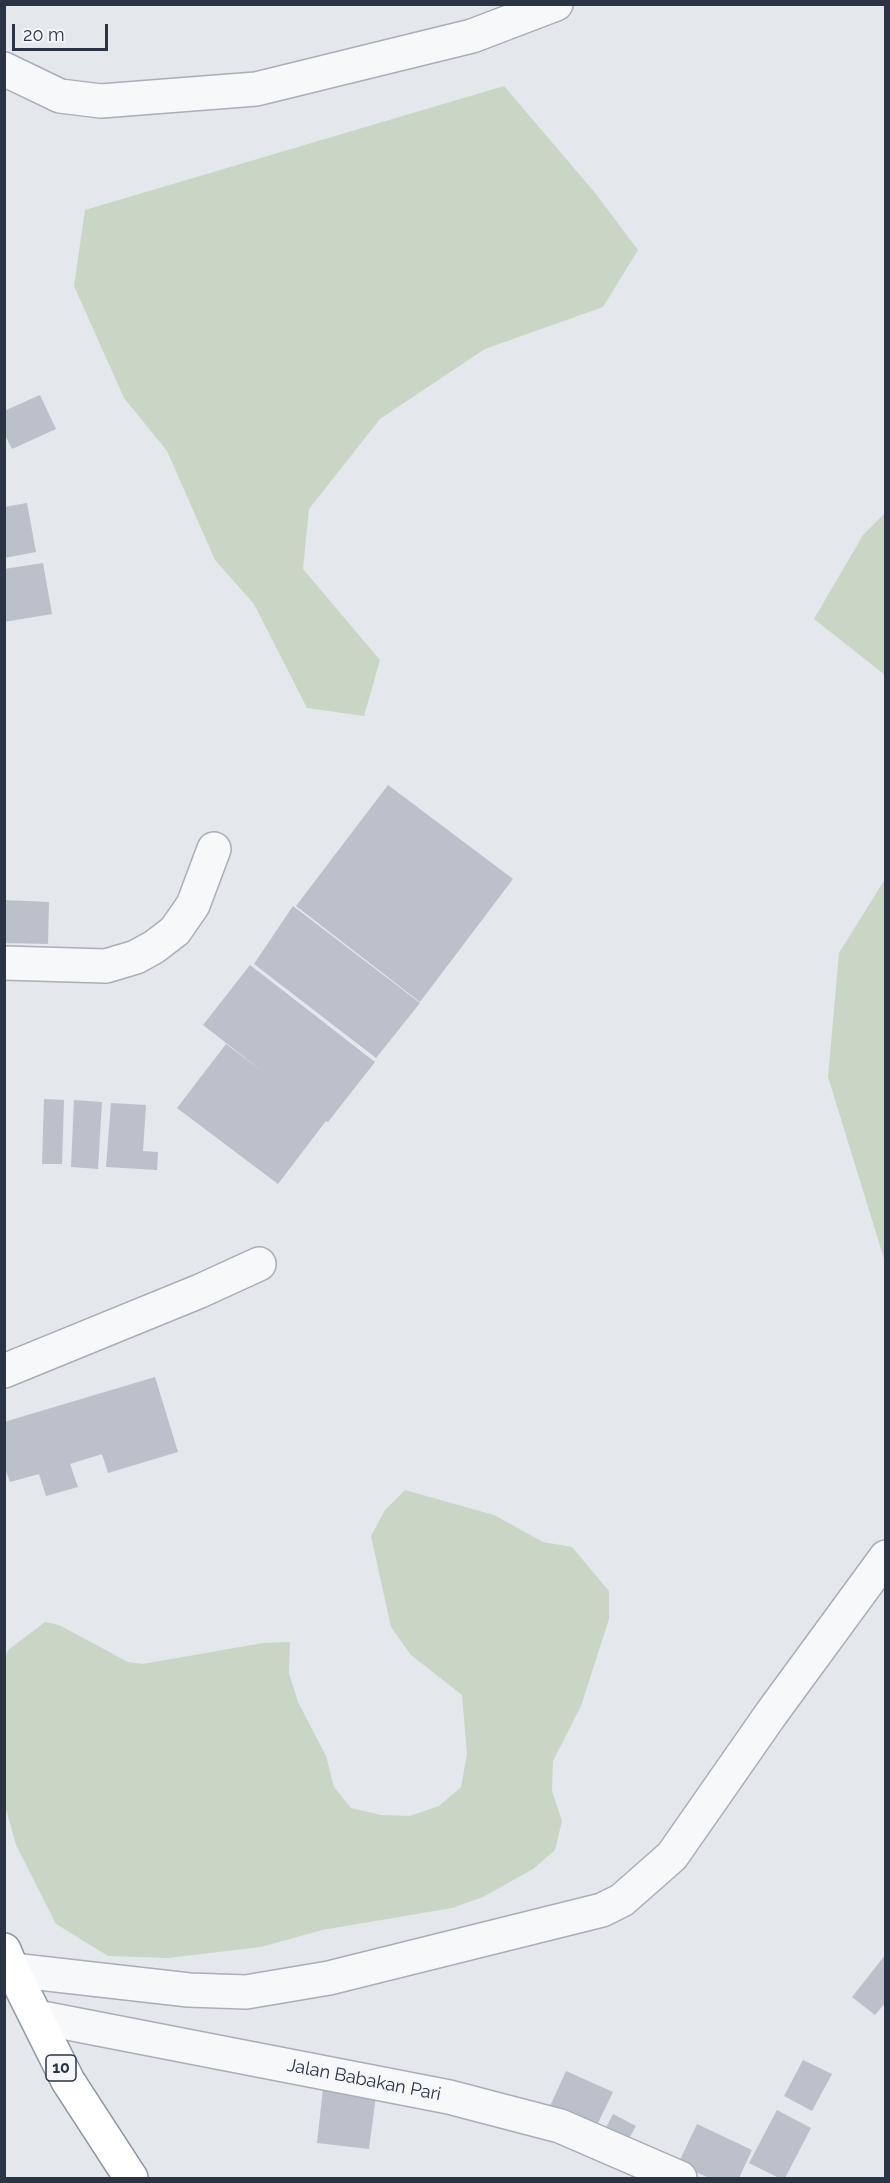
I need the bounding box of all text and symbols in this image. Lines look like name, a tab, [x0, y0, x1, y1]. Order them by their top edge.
scale bar	[15, 12, 111, 50]
text: 20 m	[23, 24, 65, 45]
street label: Jalan Babakan Pari	[285, 2054, 443, 2106]
road number: 10	[46, 2055, 76, 2081]

